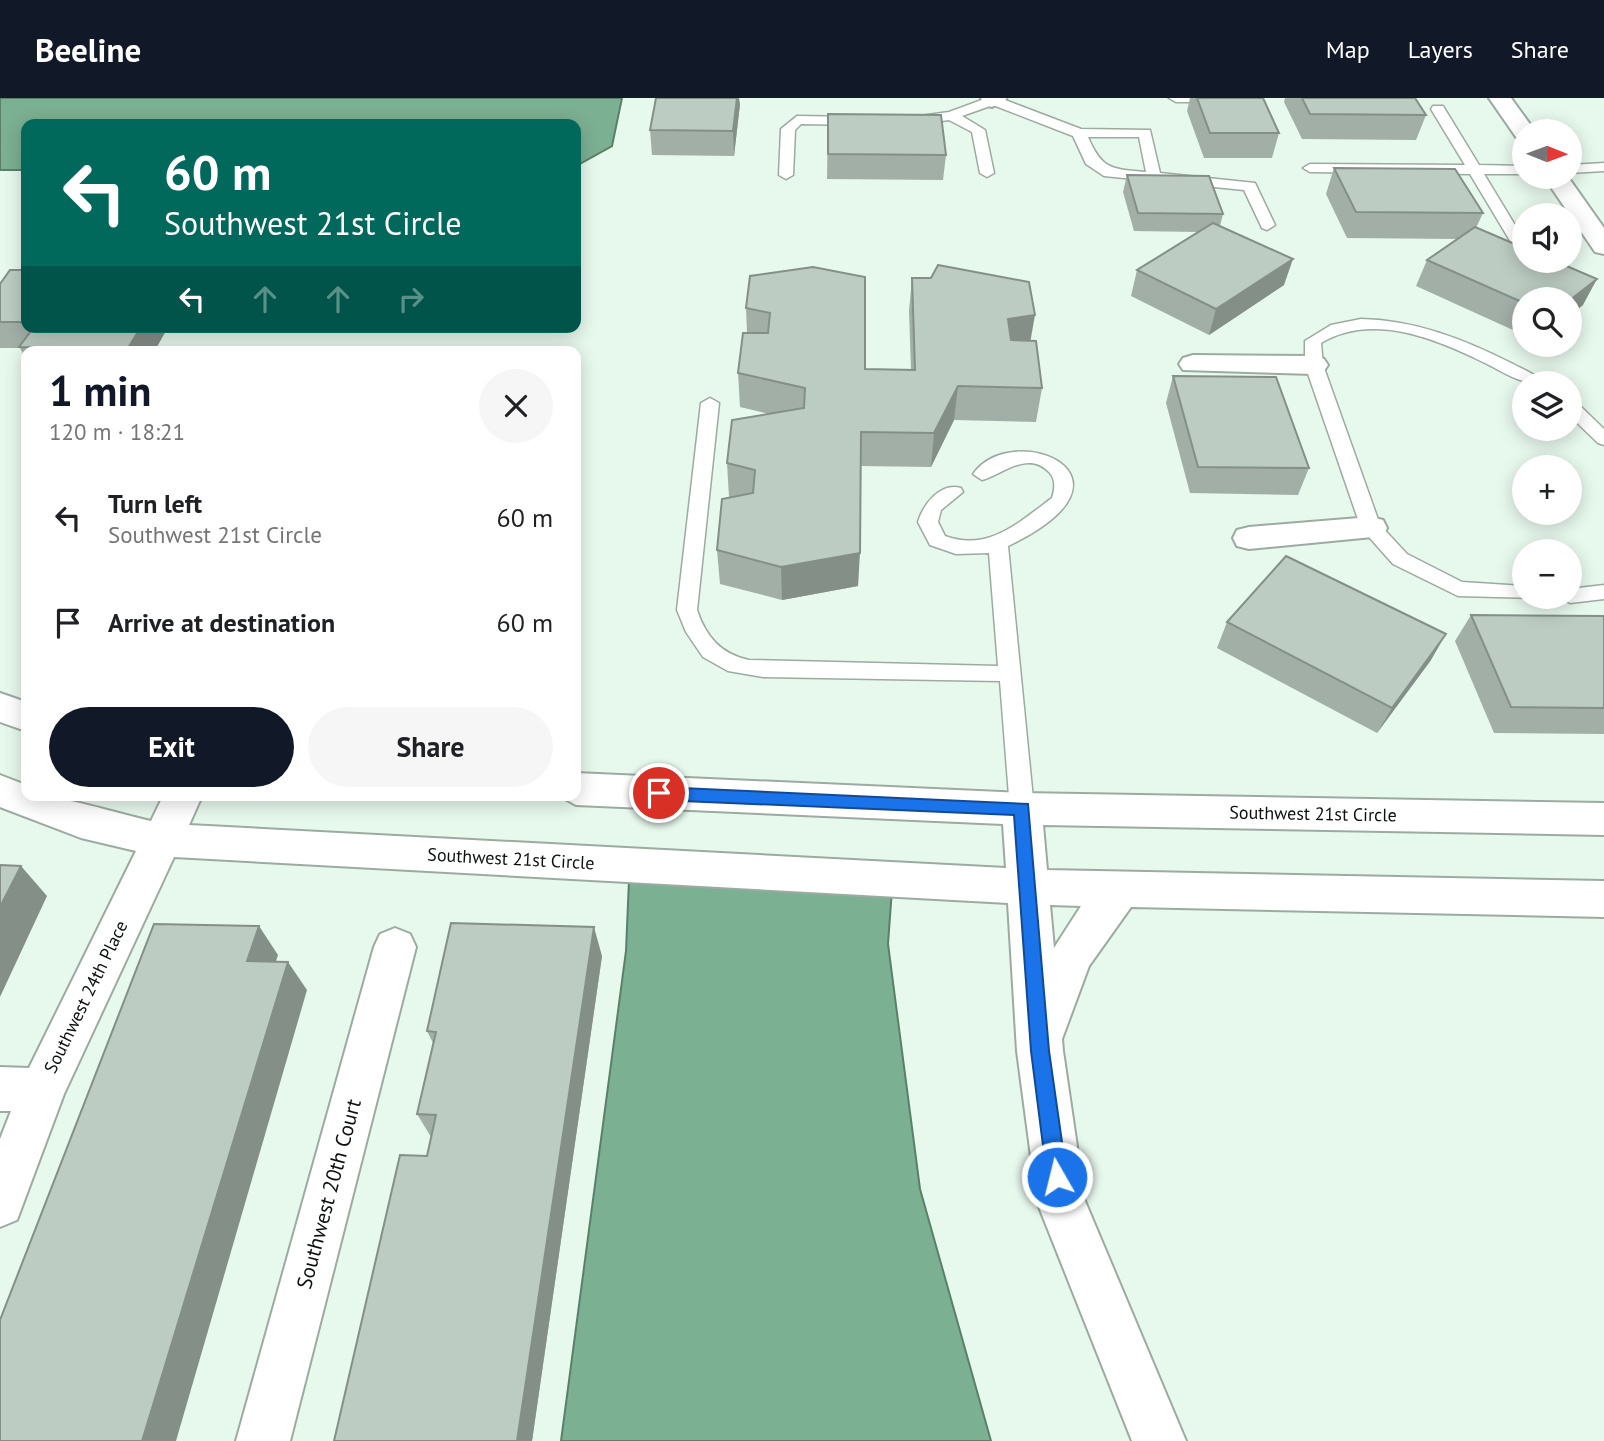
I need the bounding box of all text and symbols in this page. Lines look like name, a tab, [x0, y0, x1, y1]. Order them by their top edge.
text: Beeline	[35, 28, 141, 71]
text: Map	[1326, 34, 1370, 65]
text: Layers	[1408, 34, 1473, 65]
text: Share	[1511, 34, 1569, 65]
north arrow	[1512, 119, 1582, 189]
map controls	[1512, 119, 1582, 609]
text: 60 m	[164, 140, 271, 204]
icon: left	[49, 147, 140, 238]
text: Southwest 21st Circle	[164, 202, 462, 244]
button: sound	[1512, 203, 1582, 273]
icon: left	[173, 280, 211, 318]
icon: ahead	[246, 280, 284, 318]
icon: ahead	[319, 280, 357, 318]
icon: right	[392, 280, 430, 318]
button: search	[1512, 287, 1582, 357]
text: 1 min	[49, 363, 151, 418]
button: close	[479, 369, 553, 443]
button: layers	[1512, 371, 1582, 441]
text: 120 m · 18:21	[49, 417, 185, 446]
button: +	[1512, 455, 1582, 525]
text: Turn left	[108, 487, 202, 520]
icon: left	[49, 499, 87, 537]
text: 60 m	[497, 501, 553, 534]
text: Southwest 21st Circle	[108, 520, 322, 549]
button: −	[1512, 539, 1582, 609]
icon: arrive	[49, 604, 87, 642]
text: Arrive at destination	[108, 606, 335, 639]
text: 60 m	[497, 606, 553, 639]
button: Exit	[49, 707, 294, 787]
button: Share	[308, 707, 553, 787]
pin	[629, 763, 689, 823]
icon: arrive	[640, 774, 678, 812]
street label: Southwest 21st Circle	[1229, 801, 1397, 826]
street label: Southwest 21st Circle	[427, 843, 595, 874]
street label: Southwest 24th Place	[39, 917, 132, 1077]
street label: Southwest 20th Court	[290, 1096, 367, 1292]
position arrow	[1020, 1140, 1094, 1214]

